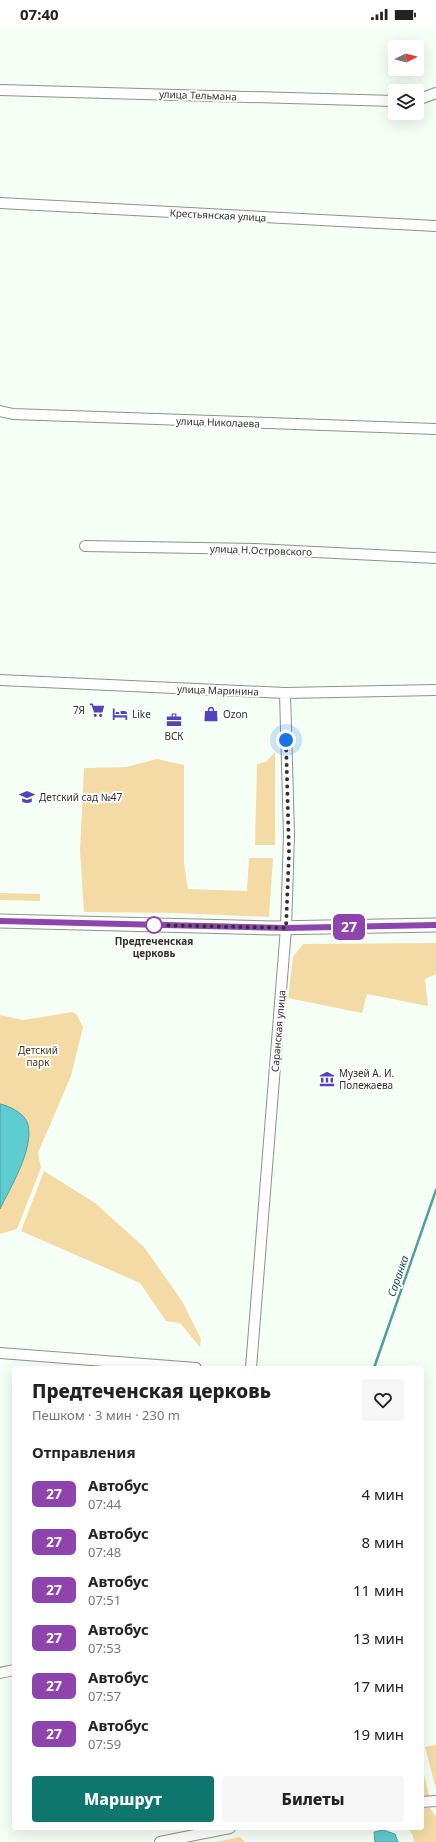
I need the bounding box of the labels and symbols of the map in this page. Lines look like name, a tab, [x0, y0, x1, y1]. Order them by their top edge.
north arrow	[388, 40, 424, 76]
street label: улица Тельмана	[159, 87, 237, 103]
street label: Крестьянская улица	[169, 205, 267, 225]
street label: улица Николаева	[176, 414, 260, 430]
street label: улица Н.Островского	[210, 541, 312, 559]
street label: улица Маринина	[177, 682, 259, 698]
supermarket icon: 7Я	[88, 701, 106, 719]
place label: 7Я	[73, 703, 85, 717]
hotel icon: Like	[111, 705, 129, 723]
shop icon: Ozon	[202, 705, 220, 723]
place label: Like	[132, 707, 151, 721]
place label: Ozon	[223, 707, 248, 721]
office icon: ВСК	[165, 711, 183, 729]
place label: ВСК	[164, 729, 184, 743]
your location	[276, 730, 296, 750]
school or university icon: Детский сад №47	[18, 788, 36, 806]
place label: Детский сад №47	[39, 790, 123, 804]
line badge: 27	[331, 914, 367, 940]
marker: Предтеченская церковь	[145, 916, 163, 934]
place label: Предтеченская церковь	[115, 934, 193, 960]
street label: Саранская улица	[267, 990, 289, 1072]
park label: Детский парк	[18, 1043, 58, 1069]
place label: Музей А. И. Полежаева	[339, 1066, 394, 1092]
museum icon: Музей А. И. Полежаева	[318, 1070, 336, 1088]
water label: Саранка	[383, 1253, 412, 1299]

